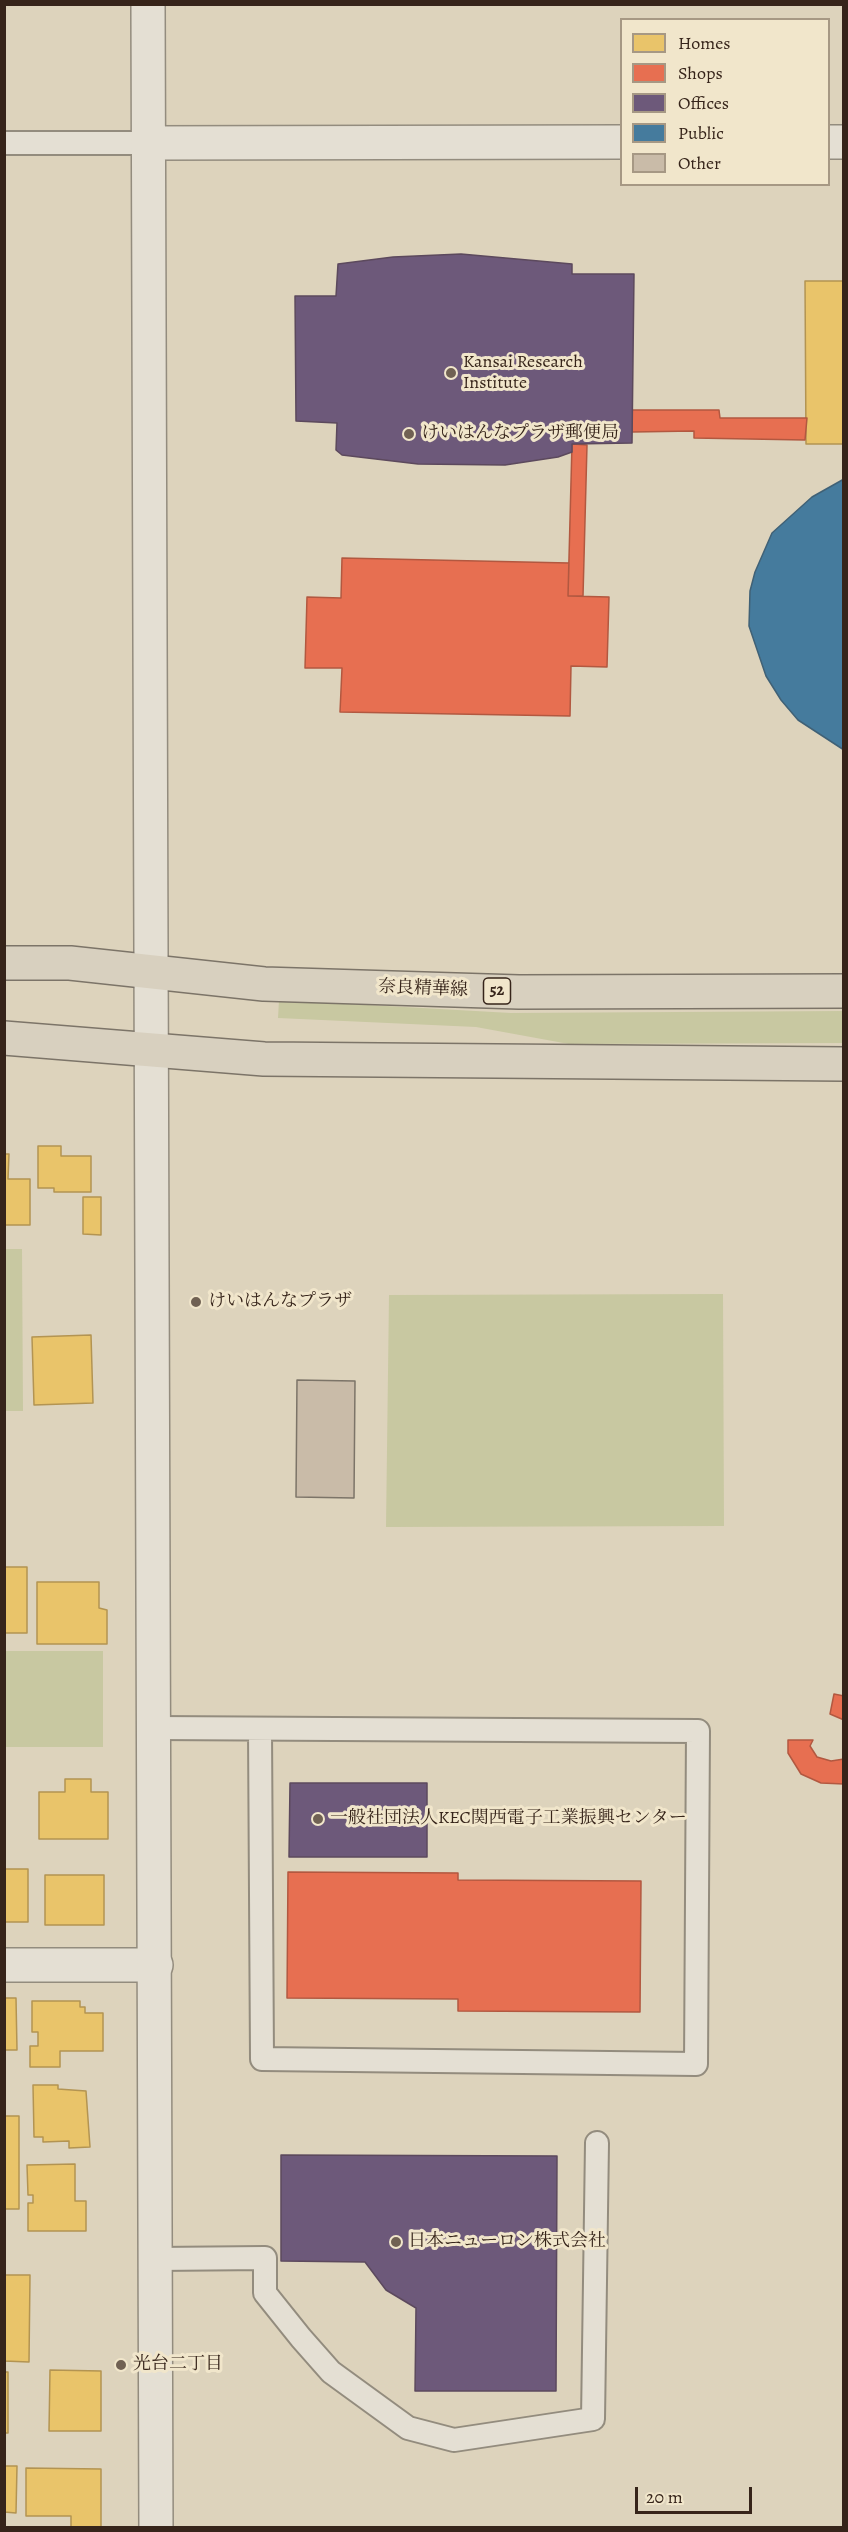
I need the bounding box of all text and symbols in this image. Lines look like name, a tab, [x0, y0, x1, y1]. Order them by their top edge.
legend	[620, 18, 830, 186]
text: Homes	[678, 31, 730, 55]
text: Shops	[678, 61, 723, 85]
text: Offices	[678, 91, 729, 115]
text: Public	[678, 121, 724, 145]
text: Other	[678, 151, 721, 175]
place label: Kansai Research Institute	[463, 352, 583, 394]
marker: Kansai Research Institute	[444, 366, 458, 380]
place label: けいはんなプラザ郵便局	[421, 423, 619, 445]
marker: けいはんなプラザ郵便局	[402, 427, 416, 441]
street label: 奈良精華線	[378, 977, 468, 1001]
road number: 52	[484, 978, 510, 1004]
place label: けいはんなプラザ	[208, 1291, 352, 1313]
marker: けいはんなプラザ	[189, 1295, 203, 1309]
place label: 一般社団法人KEC関西電子工業振興センター	[330, 1808, 687, 1830]
marker: 一般社団法人KEC関西電子工業振興センター	[311, 1812, 325, 1826]
place label: 日本ニューロン株式会社	[408, 2231, 606, 2253]
marker: 日本ニューロン株式会社	[389, 2235, 403, 2249]
place label: 光台二丁目	[133, 2354, 223, 2376]
marker: 光台二丁目	[114, 2358, 128, 2372]
scale bar	[638, 2475, 755, 2513]
text: 20 m	[646, 2485, 683, 2509]

